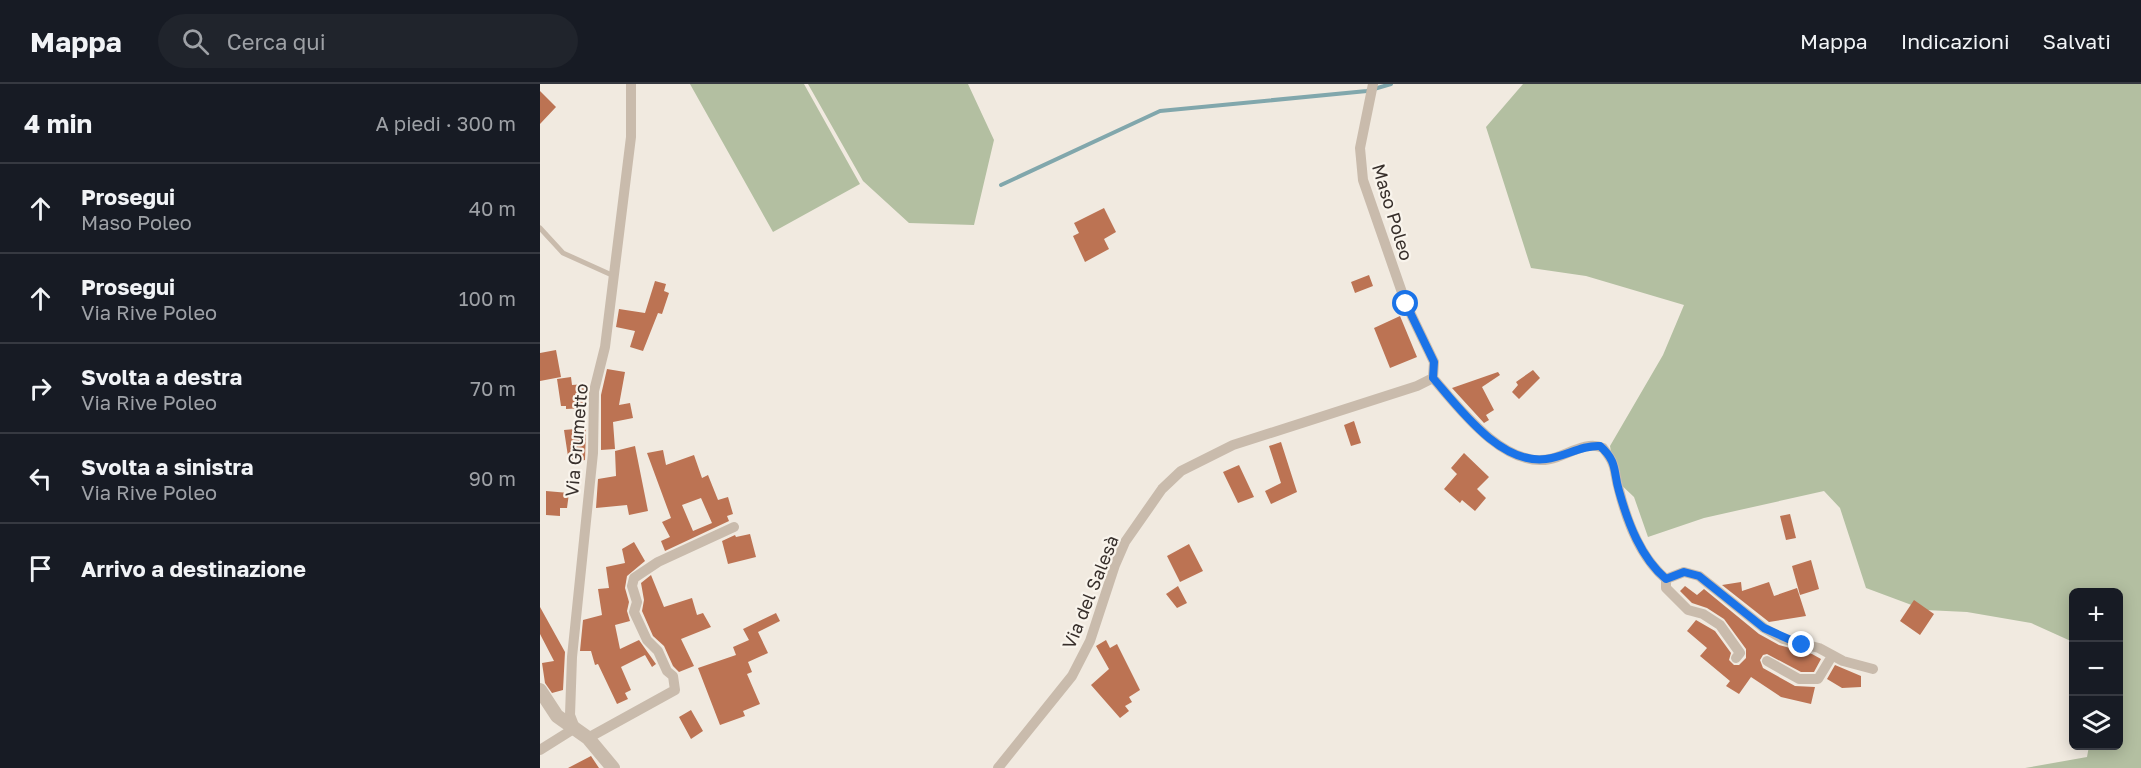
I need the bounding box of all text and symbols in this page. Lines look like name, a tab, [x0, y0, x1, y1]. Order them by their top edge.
search box	[158, 14, 578, 68]
text: Mappa	[30, 25, 122, 58]
icon: search	[179, 25, 212, 58]
text: Cerca qui	[227, 28, 326, 55]
text: Mappa	[1800, 28, 1868, 54]
text: Indicazioni	[1901, 28, 2010, 54]
text: Salvati	[2043, 28, 2111, 54]
text: 4 min	[24, 108, 92, 139]
text: A piedi · 300 m	[375, 111, 516, 135]
street label: Maso Poleo	[1368, 161, 1418, 263]
text: Prosegui	[81, 183, 175, 210]
icon: ahead	[24, 192, 57, 225]
text: 40 m	[469, 196, 516, 220]
text: Maso Poleo	[81, 210, 192, 234]
text: Prosegui	[81, 273, 175, 300]
icon: ahead	[24, 282, 57, 315]
text: 100 m	[459, 286, 516, 310]
route start	[1392, 290, 1418, 316]
text: Via Rive Poleo	[81, 300, 217, 324]
text: Svolta a destra	[81, 363, 242, 390]
icon: right	[24, 372, 57, 405]
text: 70 m	[470, 376, 516, 400]
street label: Via Grumetto	[560, 382, 592, 498]
text: Via Rive Poleo	[81, 390, 217, 414]
text: Svolta a sinistra	[81, 453, 253, 480]
icon: left	[24, 462, 57, 495]
text: 90 m	[469, 466, 516, 490]
text: Via Rive Poleo	[81, 480, 217, 504]
street label: Via del Salesà	[1057, 532, 1123, 652]
icon: arrive	[24, 552, 57, 585]
text: Arrivo a destinazione	[81, 555, 306, 582]
map controls	[2069, 588, 2123, 750]
button: +	[2069, 588, 2123, 642]
route end	[1788, 631, 1814, 657]
button: −	[2069, 642, 2123, 696]
button: layers	[2069, 696, 2123, 750]

